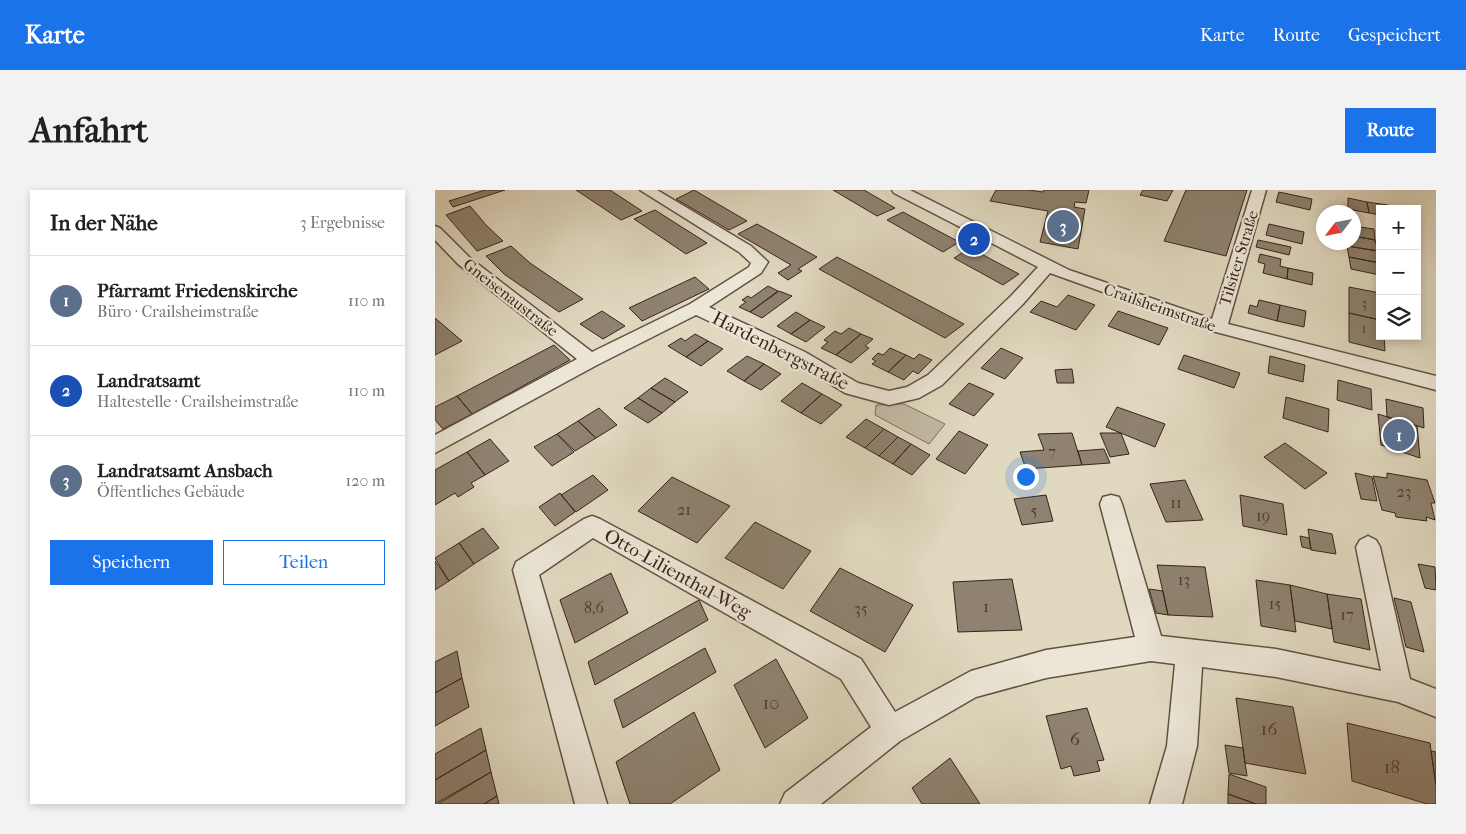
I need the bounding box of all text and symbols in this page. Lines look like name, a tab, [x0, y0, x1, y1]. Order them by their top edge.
text: Karte	[25, 21, 85, 49]
text: Karte	[1200, 25, 1245, 46]
text: Route	[1273, 25, 1320, 46]
text: Gespeichert	[1348, 25, 1441, 46]
button: Route	[1345, 108, 1436, 153]
text: Anfahrt	[30, 110, 148, 151]
north arrow	[1316, 205, 1361, 250]
map controls	[1376, 205, 1421, 340]
button: +	[1376, 205, 1421, 250]
pin: 3	[1047, 207, 1079, 245]
street label: Tilsiter Straße	[1215, 208, 1262, 308]
text: In der Nähe	[50, 211, 158, 235]
text: 3 Ergebnisse	[300, 213, 385, 232]
pin: 2	[958, 220, 990, 258]
button: −	[1376, 250, 1421, 295]
street label: Gneisenaustraße	[459, 254, 562, 340]
street label: Crailsheimstraße	[1101, 279, 1218, 336]
text: Pfarramt Friedenskirche	[97, 280, 298, 302]
text: 1	[63, 291, 69, 310]
text: 110 m	[348, 291, 385, 310]
house number: 3	[1361, 295, 1367, 312]
button: layers	[1376, 295, 1421, 340]
text: Büro · Crailsheimstraße	[97, 302, 259, 321]
street label: Hardenbergstraße	[709, 307, 853, 395]
house number: 1	[1362, 320, 1367, 337]
text: Landratsamt	[97, 370, 200, 392]
text: 2	[62, 381, 70, 400]
text: 110 m	[348, 381, 385, 400]
text: Haltestelle · Crailsheimstraße	[97, 392, 298, 411]
pin: 1	[1383, 416, 1415, 454]
house number: 7	[1048, 442, 1056, 461]
text: Landratsamt Ansbach	[97, 460, 273, 482]
your location	[1013, 464, 1039, 490]
text: 3	[63, 471, 69, 490]
text: 120 m	[346, 471, 385, 490]
text: Öffentliches Gebäude	[97, 482, 245, 501]
house number: 23	[1397, 482, 1411, 501]
house number: 11	[1170, 493, 1182, 512]
house number: 21	[677, 500, 691, 519]
house number: 5	[1031, 501, 1038, 520]
house number: 19	[1256, 506, 1270, 525]
street label: Otto-Lilienthal-Weg	[600, 524, 756, 624]
button: Speichern	[50, 540, 213, 585]
button: Teilen	[223, 540, 385, 585]
house number: 13	[1178, 570, 1190, 589]
house number: 15	[1269, 594, 1281, 613]
house number: 1	[983, 597, 989, 616]
house number: 8,6	[584, 598, 604, 617]
house number: 35	[854, 599, 868, 618]
house number: 17	[1340, 605, 1354, 624]
house number: 10	[762, 692, 780, 714]
house number: 16	[1261, 718, 1278, 740]
house number: 6	[1070, 728, 1081, 750]
house number: 18	[1384, 756, 1400, 778]

